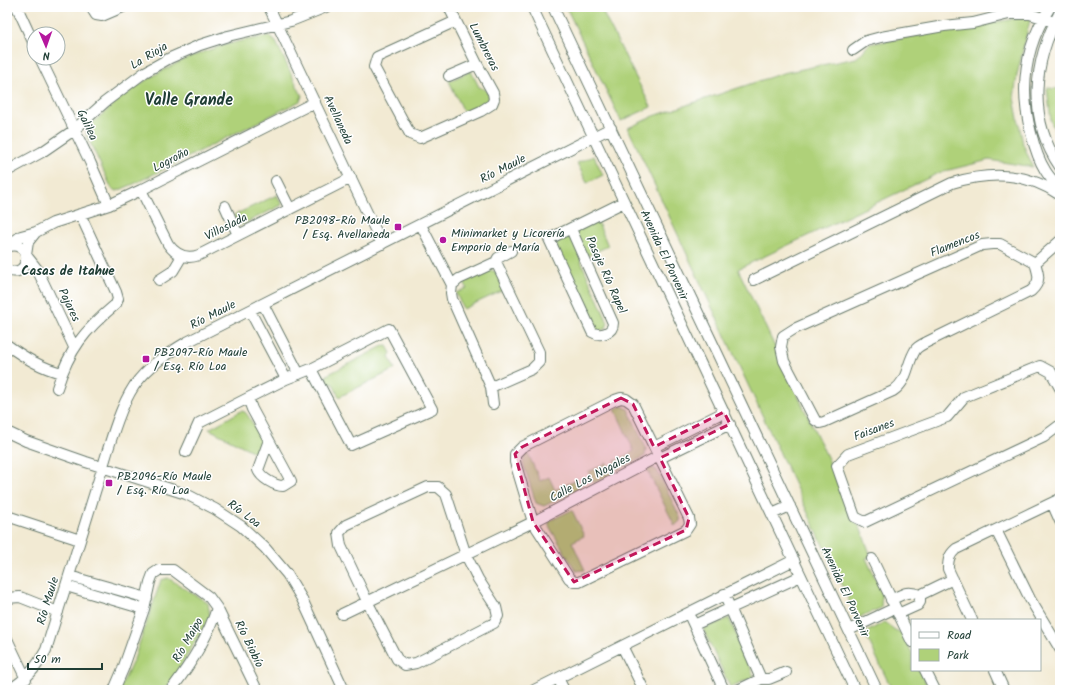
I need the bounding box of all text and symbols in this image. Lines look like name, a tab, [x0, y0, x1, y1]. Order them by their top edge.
street label: Lumbreras	[464, 19, 504, 75]
north arrow	[26, 26, 66, 66]
street label: La Rioja	[127, 37, 172, 75]
text: N	[42, 46, 50, 64]
district label: Valle Grande	[145, 88, 233, 113]
street label: Avellaneda	[318, 92, 358, 148]
street label: Galilea	[71, 106, 103, 144]
street label: Logroño	[149, 143, 193, 177]
street label: Río Maule	[477, 149, 530, 189]
street label: Avenida El Porvenir	[635, 207, 694, 304]
street label: Villoslada	[201, 208, 251, 246]
place label: PB2098-Río Maule / Esq. Avellaneda	[295, 211, 391, 244]
marker: PB2098-Río Maule / Esq. Avellaneda	[393, 222, 403, 232]
place label: Minimarket y Licorería Emporio de María	[451, 224, 565, 257]
street label: Flamencos	[927, 225, 983, 263]
street label: Pasaje Río Rapel	[580, 233, 632, 317]
marker: Minimarket y Licorería Emporio de María	[438, 235, 448, 245]
district label: Casas de Itahue	[21, 261, 115, 282]
street label: Pajares	[53, 285, 85, 325]
street label: Río Maule	[187, 295, 240, 335]
place label: PB2097-Río Maule / Esq. Río Loa	[154, 343, 248, 376]
marker: PB2097-Río Maule / Esq. Río Loa	[141, 354, 151, 364]
street label: Faisanes	[851, 414, 897, 446]
street label: Calle Los Nogales	[546, 449, 634, 507]
place label: PB2096-Río Maule / Esq. Río Loa	[117, 467, 212, 500]
marker: PB2096-Río Maule / Esq. Río Loa	[104, 478, 114, 488]
street label: Río Loa	[223, 495, 265, 533]
street label: Avenida El Porvenir	[816, 544, 875, 641]
street label: Río Maule	[32, 574, 64, 627]
street label: Río Maipo	[167, 614, 209, 666]
street label: Río Biobío	[229, 617, 269, 671]
legend	[911, 619, 1041, 671]
text: Road	[947, 626, 972, 645]
scale bar	[28, 645, 102, 671]
text: Park	[947, 646, 969, 665]
text: 50 m	[34, 650, 61, 669]

